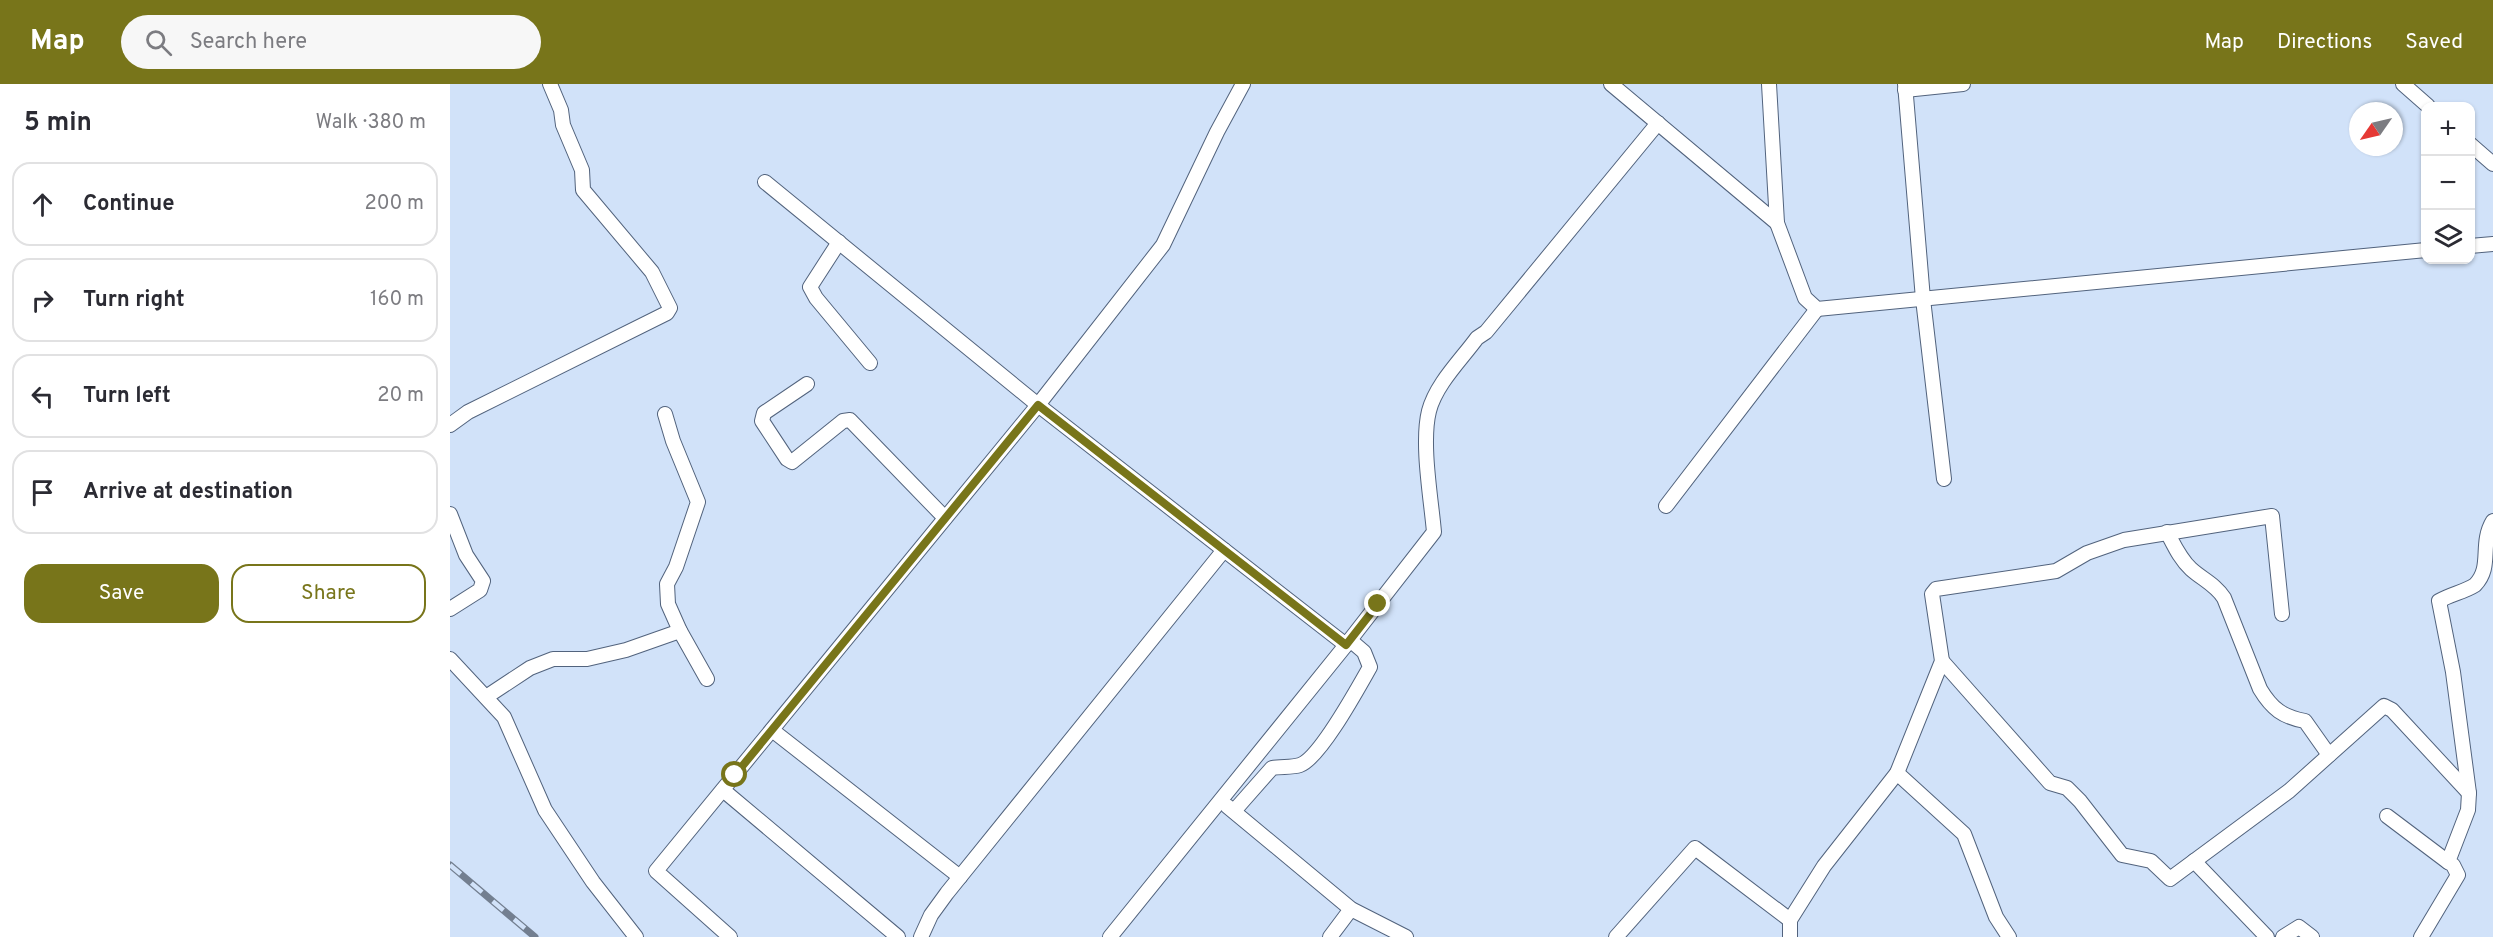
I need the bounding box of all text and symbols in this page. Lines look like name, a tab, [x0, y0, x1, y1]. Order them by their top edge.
search box	[121, 15, 541, 69]
text: Map	[30, 24, 85, 60]
icon: search	[142, 26, 175, 59]
text: Search here	[190, 29, 307, 56]
text: Map	[2204, 29, 2244, 56]
text: Directions	[2277, 29, 2372, 56]
text: Saved	[2405, 29, 2463, 56]
north arrow	[2349, 102, 2403, 156]
map controls	[2421, 102, 2475, 264]
button: +	[2421, 102, 2475, 156]
text: 5 min	[24, 107, 92, 140]
text: Walk · 380 m	[315, 110, 426, 136]
button: −	[2421, 156, 2475, 210]
icon: ahead	[26, 188, 59, 221]
text: Continue	[83, 191, 174, 218]
text: 200 m	[365, 191, 424, 217]
button: layers	[2421, 210, 2475, 264]
icon: right	[26, 284, 59, 317]
text: Turn right	[83, 287, 185, 314]
text: 160 m	[370, 287, 424, 313]
icon: left	[26, 380, 59, 413]
text: Turn left	[83, 383, 171, 410]
text: 20 m	[377, 383, 424, 409]
icon: arrive	[26, 476, 59, 509]
text: Arrive at destination	[83, 479, 293, 506]
button: Save	[24, 564, 219, 623]
button: Share	[231, 564, 426, 623]
route end	[1364, 590, 1390, 616]
route start	[721, 761, 747, 787]

